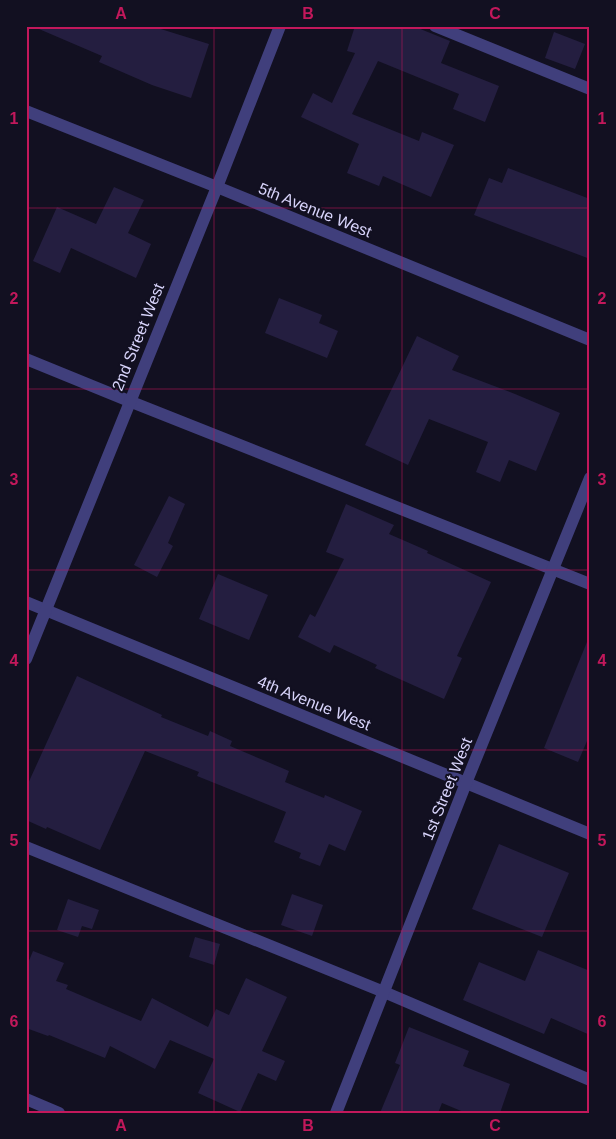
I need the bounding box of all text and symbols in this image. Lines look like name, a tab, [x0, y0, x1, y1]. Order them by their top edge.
text: A	[115, 5, 127, 22]
text: B	[302, 5, 314, 22]
text: C	[489, 5, 501, 22]
text: 1	[10, 110, 19, 127]
text: 1	[598, 110, 607, 127]
street label: 5th Avenue West	[256, 180, 375, 241]
street label: 2nd Street West	[109, 280, 168, 393]
text: 2	[10, 290, 19, 307]
text: 2	[598, 290, 607, 307]
text: 3	[10, 471, 19, 488]
text: 3	[598, 471, 607, 488]
text: 4	[10, 652, 19, 669]
text: 4	[598, 652, 607, 669]
street label: 4th Avenue West	[255, 673, 374, 734]
street label: 1st Street West	[419, 735, 476, 843]
text: 5	[10, 832, 19, 849]
text: 5	[598, 832, 607, 849]
text: 6	[10, 1013, 19, 1030]
text: 6	[598, 1013, 607, 1030]
text: A	[115, 1117, 127, 1134]
text: B	[302, 1117, 314, 1134]
text: C	[489, 1117, 501, 1134]

